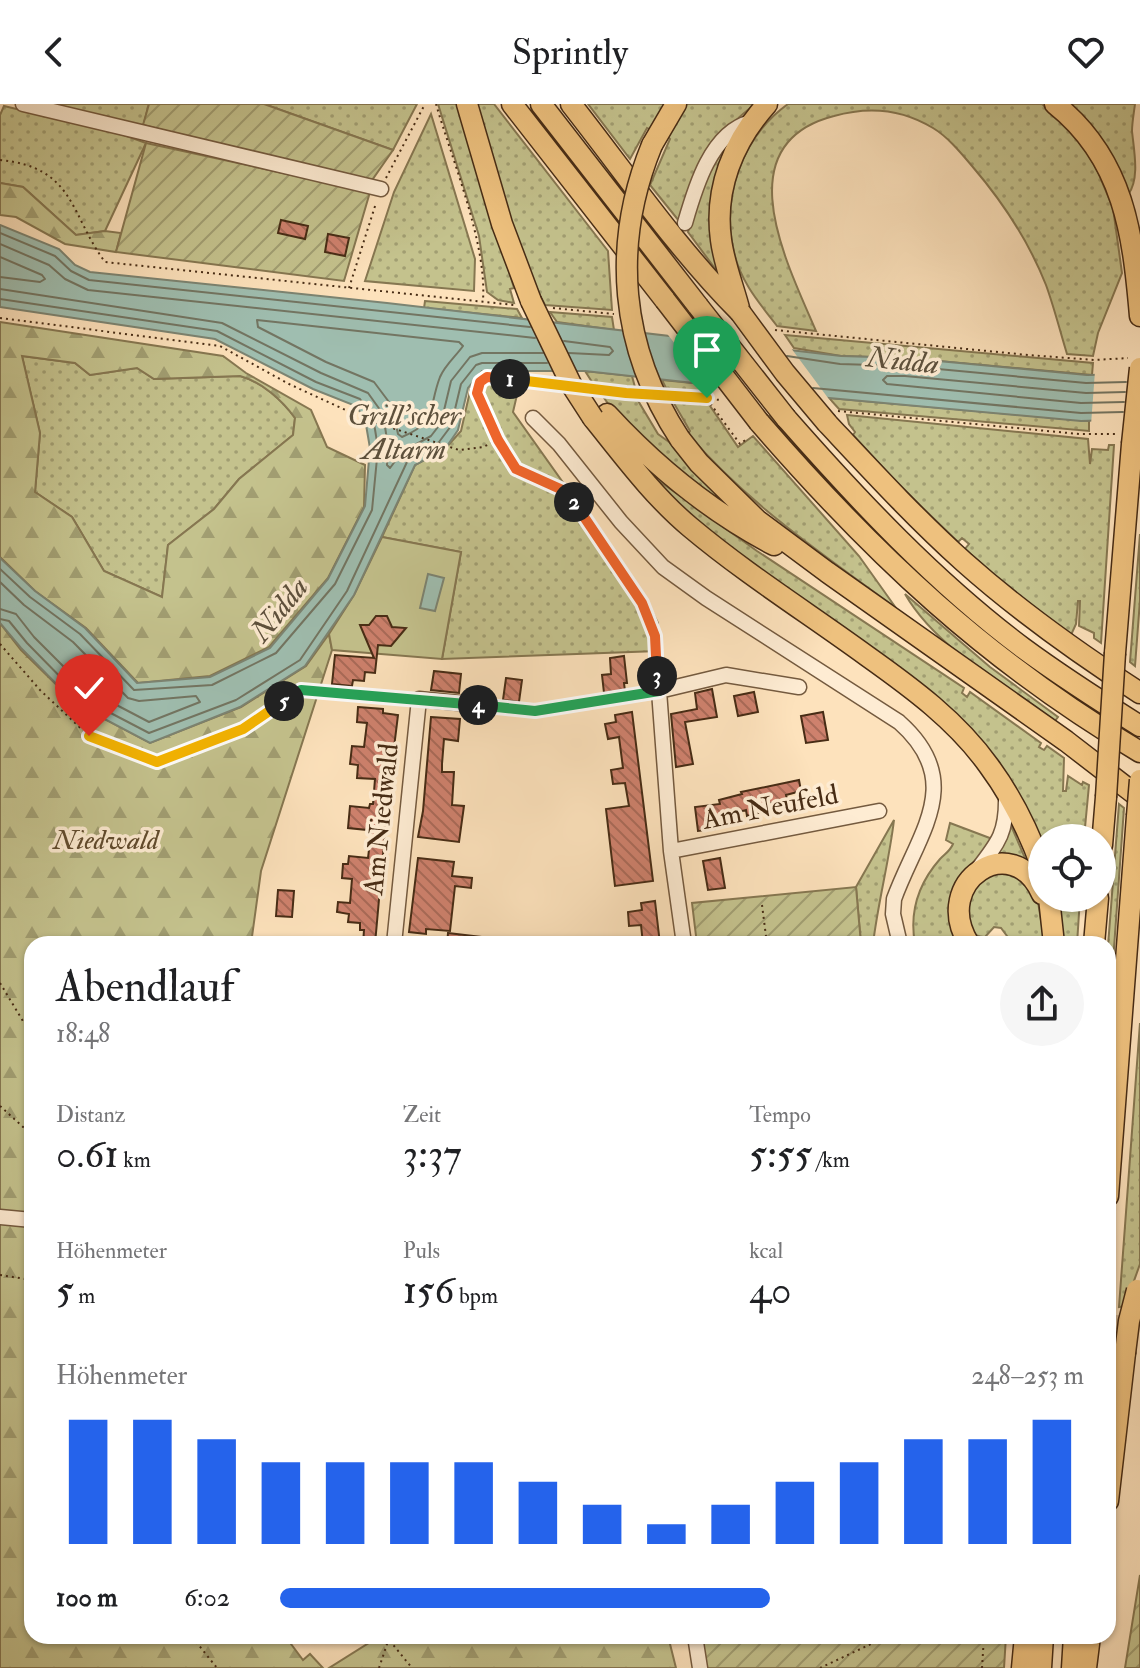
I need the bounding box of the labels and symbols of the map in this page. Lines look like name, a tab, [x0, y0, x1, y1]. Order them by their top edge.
pin	[673, 316, 741, 398]
water label: Nidda	[863, 338, 941, 383]
pin: 1	[490, 359, 530, 399]
water label: Grill’scher Altarm	[347, 397, 463, 468]
pin: 2	[554, 482, 594, 522]
water label: Nidda	[241, 569, 317, 651]
pin	[55, 654, 123, 736]
pin: 3	[637, 656, 677, 696]
pin: 5	[264, 681, 304, 721]
pin: 4	[458, 685, 498, 725]
street label: Am Niedwald	[356, 741, 407, 898]
street label: Am Neufeld	[698, 777, 841, 838]
park label: Niedwald	[51, 823, 161, 858]

